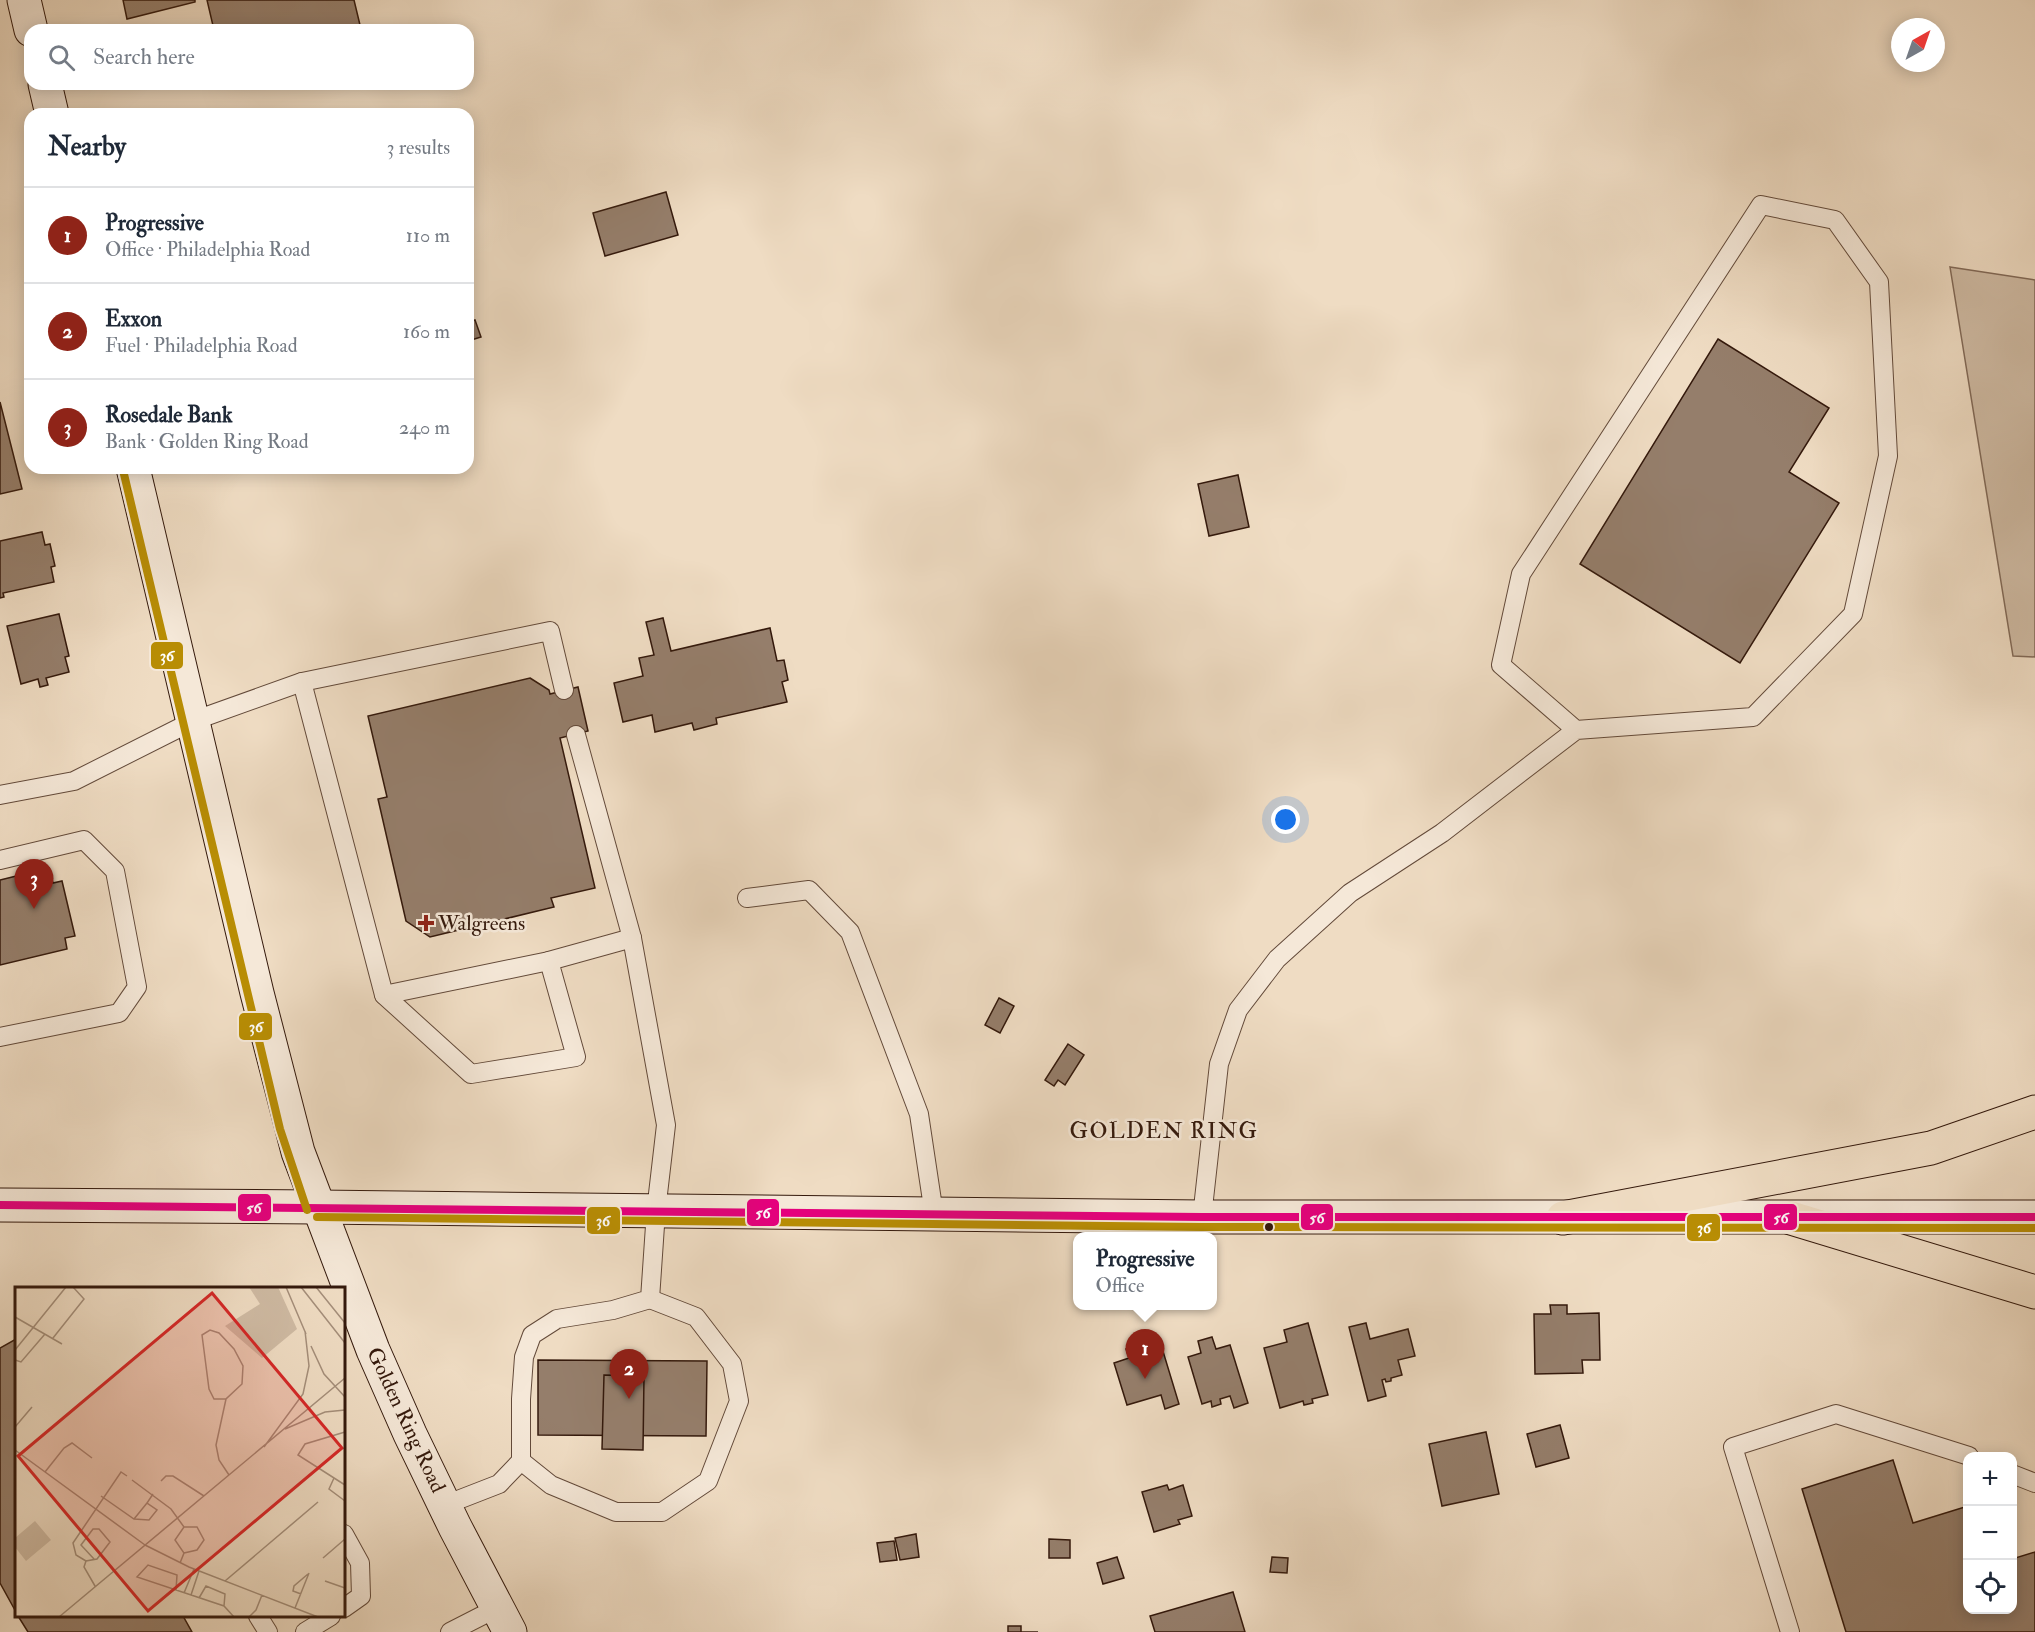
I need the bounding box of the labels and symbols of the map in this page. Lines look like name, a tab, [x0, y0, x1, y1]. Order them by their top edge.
north arrow	[1891, 18, 1945, 72]
line badge: 36	[150, 641, 184, 670]
text: 36	[160, 646, 176, 666]
your location	[1271, 805, 1300, 834]
pin: 3	[15, 860, 54, 909]
place label: Walgreens	[437, 910, 525, 937]
marker: Walgreens	[419, 916, 433, 930]
line badge: 36	[238, 1012, 273, 1041]
text: 36	[249, 1017, 265, 1037]
district label: GOLDEN RING	[1069, 1117, 1259, 1145]
line badge: 56	[237, 1193, 272, 1222]
text: 56	[246, 1198, 263, 1218]
line badge: 56	[746, 1198, 780, 1227]
text: 56	[755, 1203, 772, 1223]
line badge: 56	[1300, 1203, 1334, 1231]
line badge: 56	[1763, 1203, 1798, 1231]
line badge: 36	[586, 1206, 621, 1235]
text: 56	[1309, 1208, 1326, 1228]
text: 56	[1773, 1208, 1790, 1228]
text: 36	[596, 1211, 612, 1231]
line badge: 36	[1686, 1213, 1721, 1242]
text: 36	[1697, 1218, 1713, 1238]
unlabelled marker	[1263, 1221, 1275, 1233]
inset map	[15, 1287, 345, 1617]
pin: 1	[1126, 1330, 1164, 1379]
street label: Golden Ring Road	[361, 1343, 452, 1498]
pin: 2	[610, 1350, 648, 1399]

